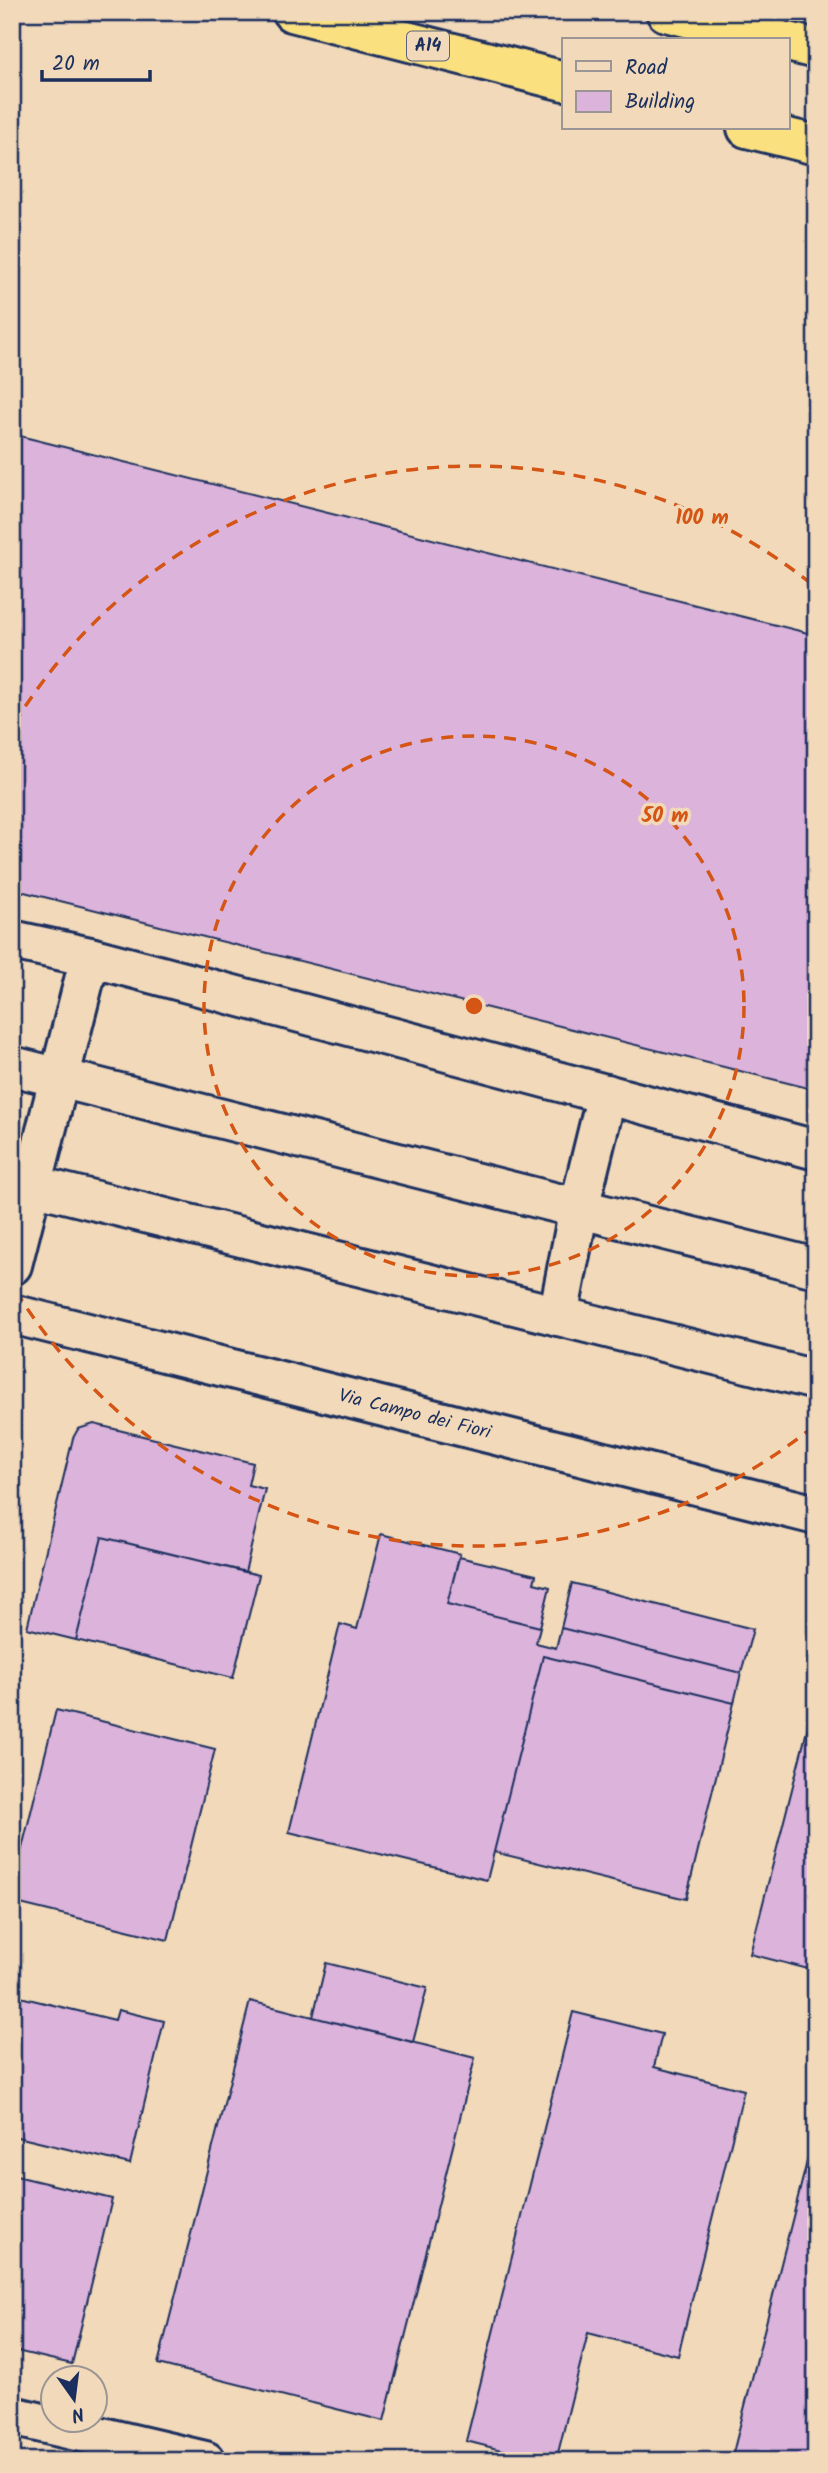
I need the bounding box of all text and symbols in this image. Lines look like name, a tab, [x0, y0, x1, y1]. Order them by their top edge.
road number: A14	[407, 32, 449, 60]
scale bar	[42, 38, 150, 82]
legend	[562, 38, 790, 130]
text: 20 m	[52, 48, 100, 81]
text: Road	[625, 52, 668, 85]
text: Building	[625, 86, 695, 119]
text: 100 m	[675, 502, 729, 535]
text: 50 m	[641, 800, 688, 833]
centre of rings	[462, 994, 486, 1018]
street label: Via Campo dei Fiori	[335, 1381, 495, 1448]
north arrow	[38, 2364, 108, 2434]
text: N	[68, 2398, 87, 2430]

